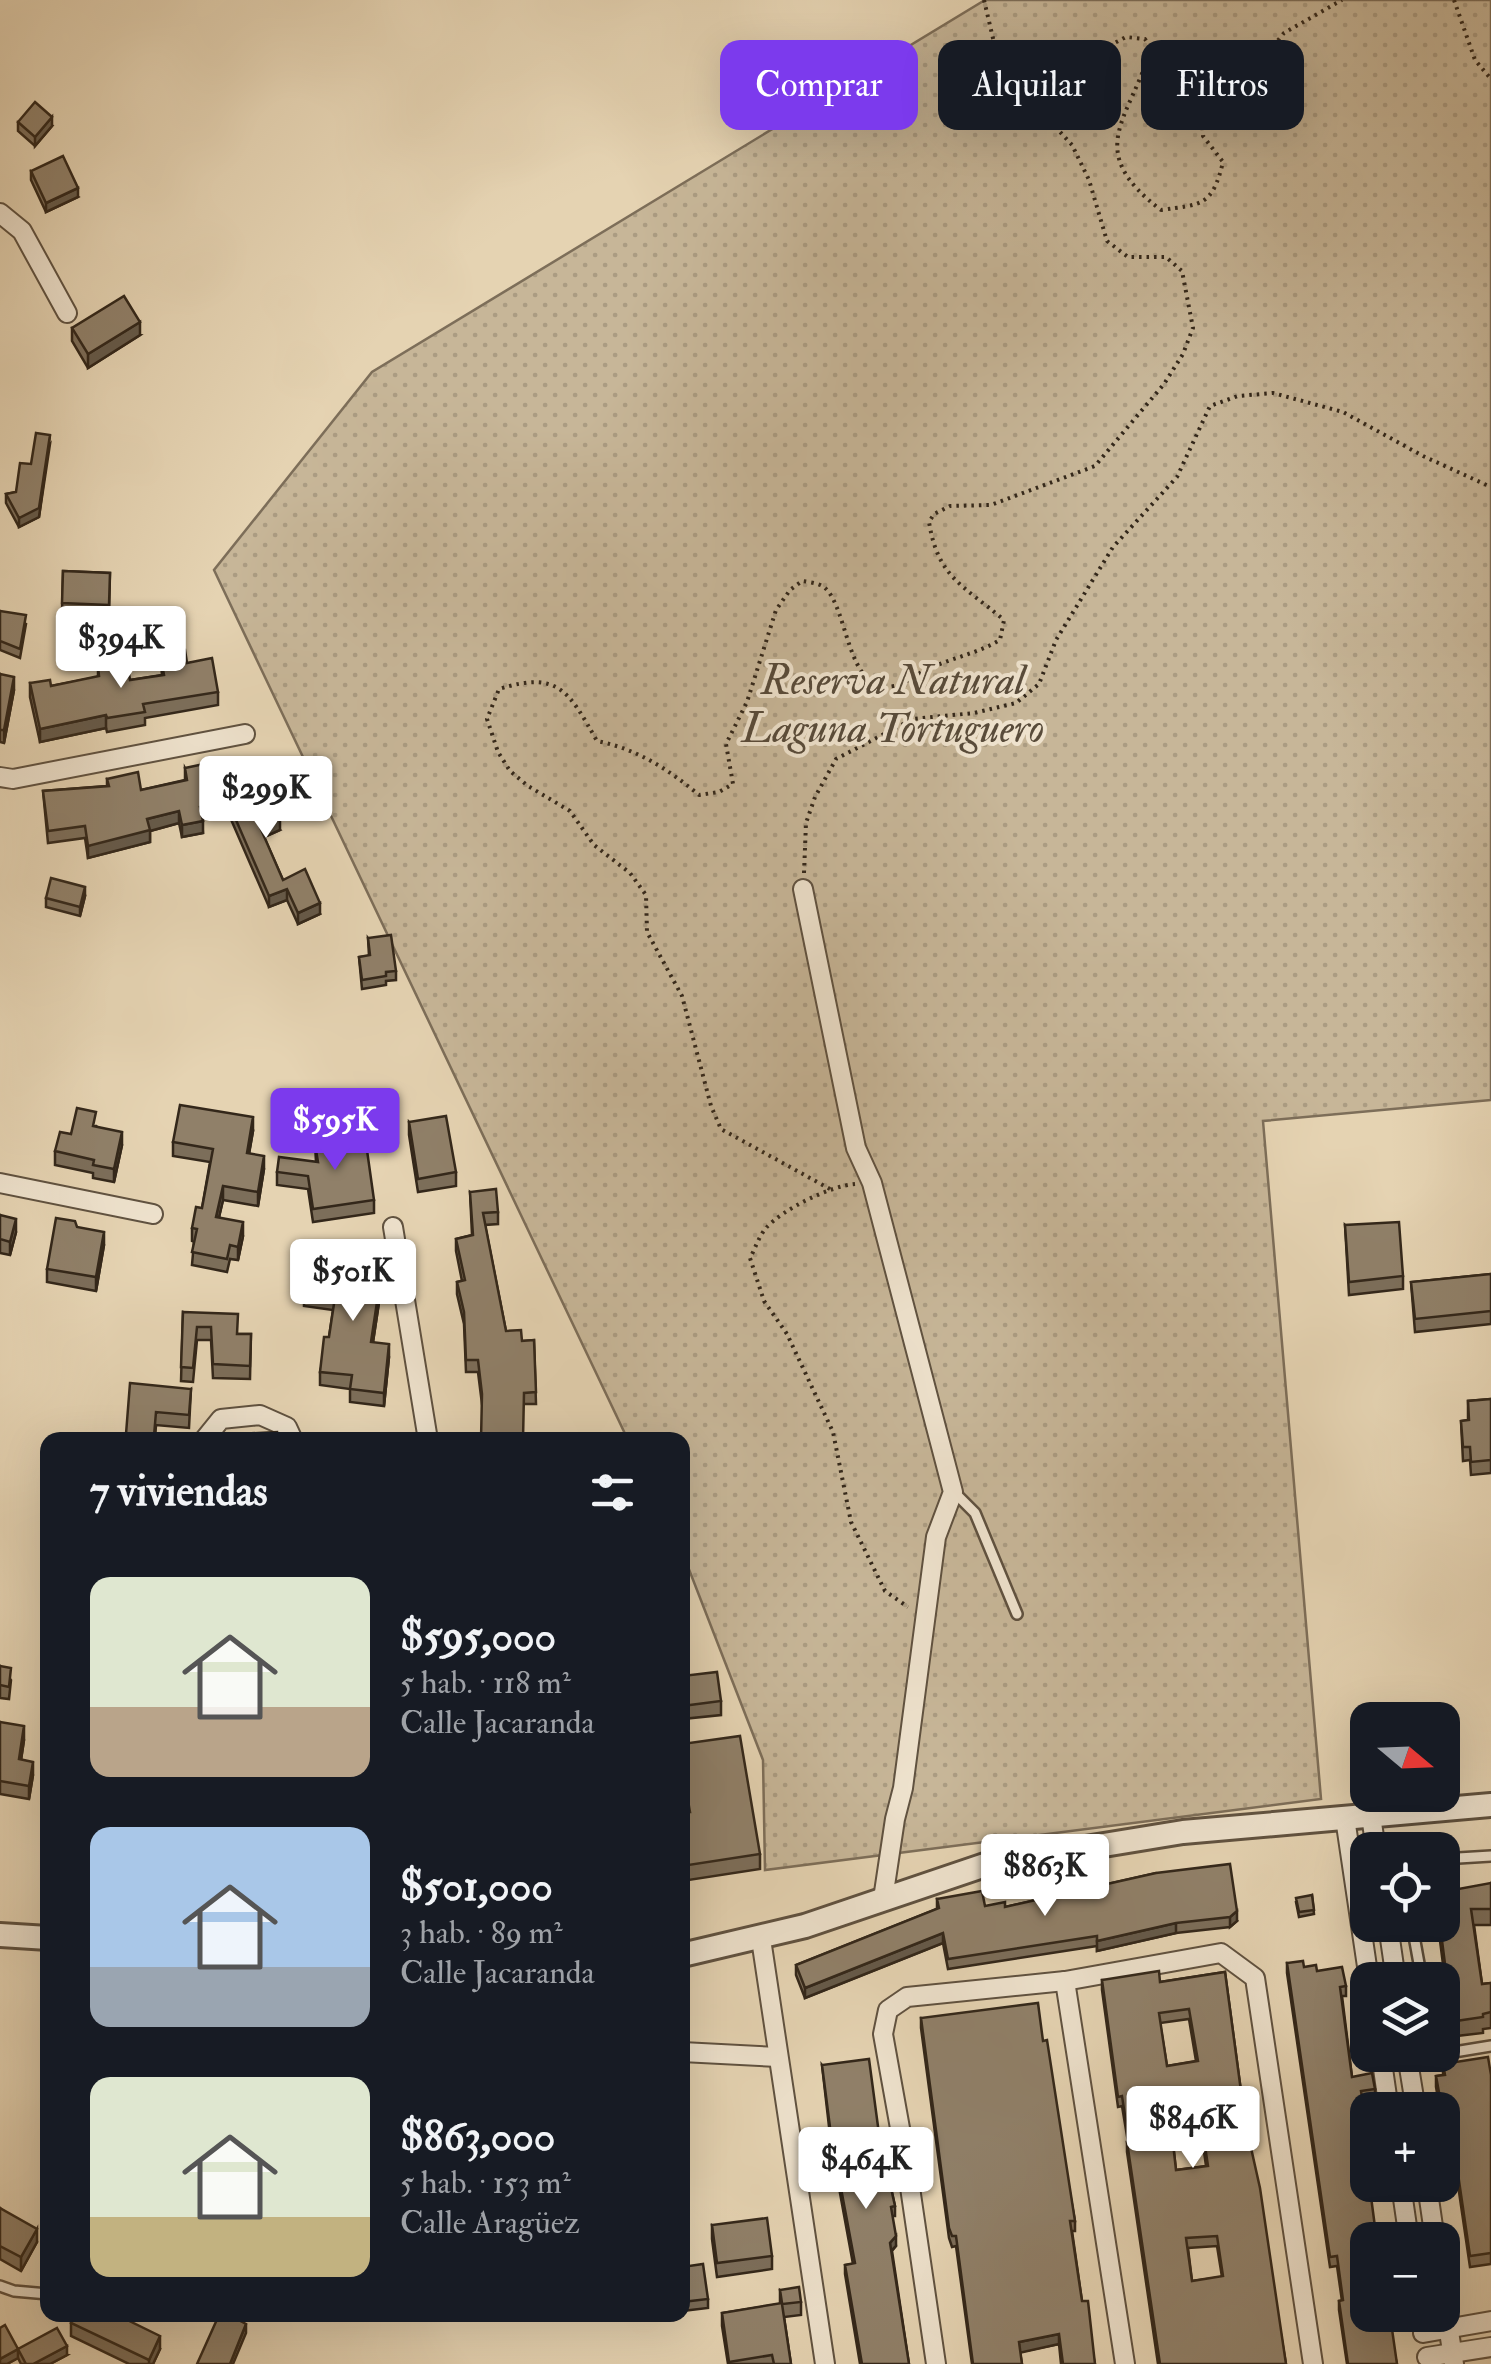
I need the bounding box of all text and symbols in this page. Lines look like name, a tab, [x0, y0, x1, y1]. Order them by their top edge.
chip: Comprar	[720, 40, 918, 130]
chip: Alquilar	[938, 40, 1121, 130]
chip: Filtros	[1141, 40, 1304, 130]
pin: $394K	[51, 606, 191, 691]
text: $394K	[78, 618, 164, 658]
park label: Reserva Natural Laguna Tortuguero	[740, 655, 1044, 755]
pin: $299K	[196, 756, 336, 841]
text: $299K	[221, 768, 311, 808]
pin: $595K	[265, 1088, 405, 1173]
text: $595K	[293, 1100, 378, 1140]
pin: $501K	[283, 1239, 423, 1324]
text: $501K	[312, 1251, 394, 1291]
icon: filters	[585, 1465, 640, 1520]
text: 7 viviendas	[90, 1466, 268, 1518]
text: $595,000	[400, 1611, 556, 1663]
icon: home	[170, 1617, 290, 1737]
text: 5 hab. · 118 m²	[400, 1663, 571, 1703]
north arrow	[1350, 1702, 1460, 1812]
map controls	[1350, 1702, 1460, 2332]
text: Calle Jacaranda	[400, 1703, 595, 1743]
button: locate	[1350, 1832, 1460, 1942]
pin: $863K	[975, 1834, 1115, 1919]
text: $863K	[1003, 1846, 1087, 1886]
text: $501,000	[400, 1861, 553, 1913]
icon: home	[170, 1867, 290, 1987]
text: 3 hab. · 89 m²	[400, 1913, 563, 1953]
text: Calle Jacaranda	[400, 1953, 595, 1993]
button: layers	[1350, 1962, 1460, 2072]
pin: $846K	[1123, 2086, 1263, 2171]
button: +	[1350, 2092, 1460, 2202]
text: $846K	[1149, 2098, 1237, 2138]
text: $863,000	[400, 2111, 555, 2163]
icon: home	[170, 2117, 290, 2237]
pin: $464K	[796, 2127, 936, 2212]
text: $464K	[820, 2139, 912, 2179]
text: 5 hab. · 153 m²	[400, 2163, 571, 2203]
text: Calle Aragüez	[400, 2203, 580, 2243]
button: −	[1350, 2222, 1460, 2332]

